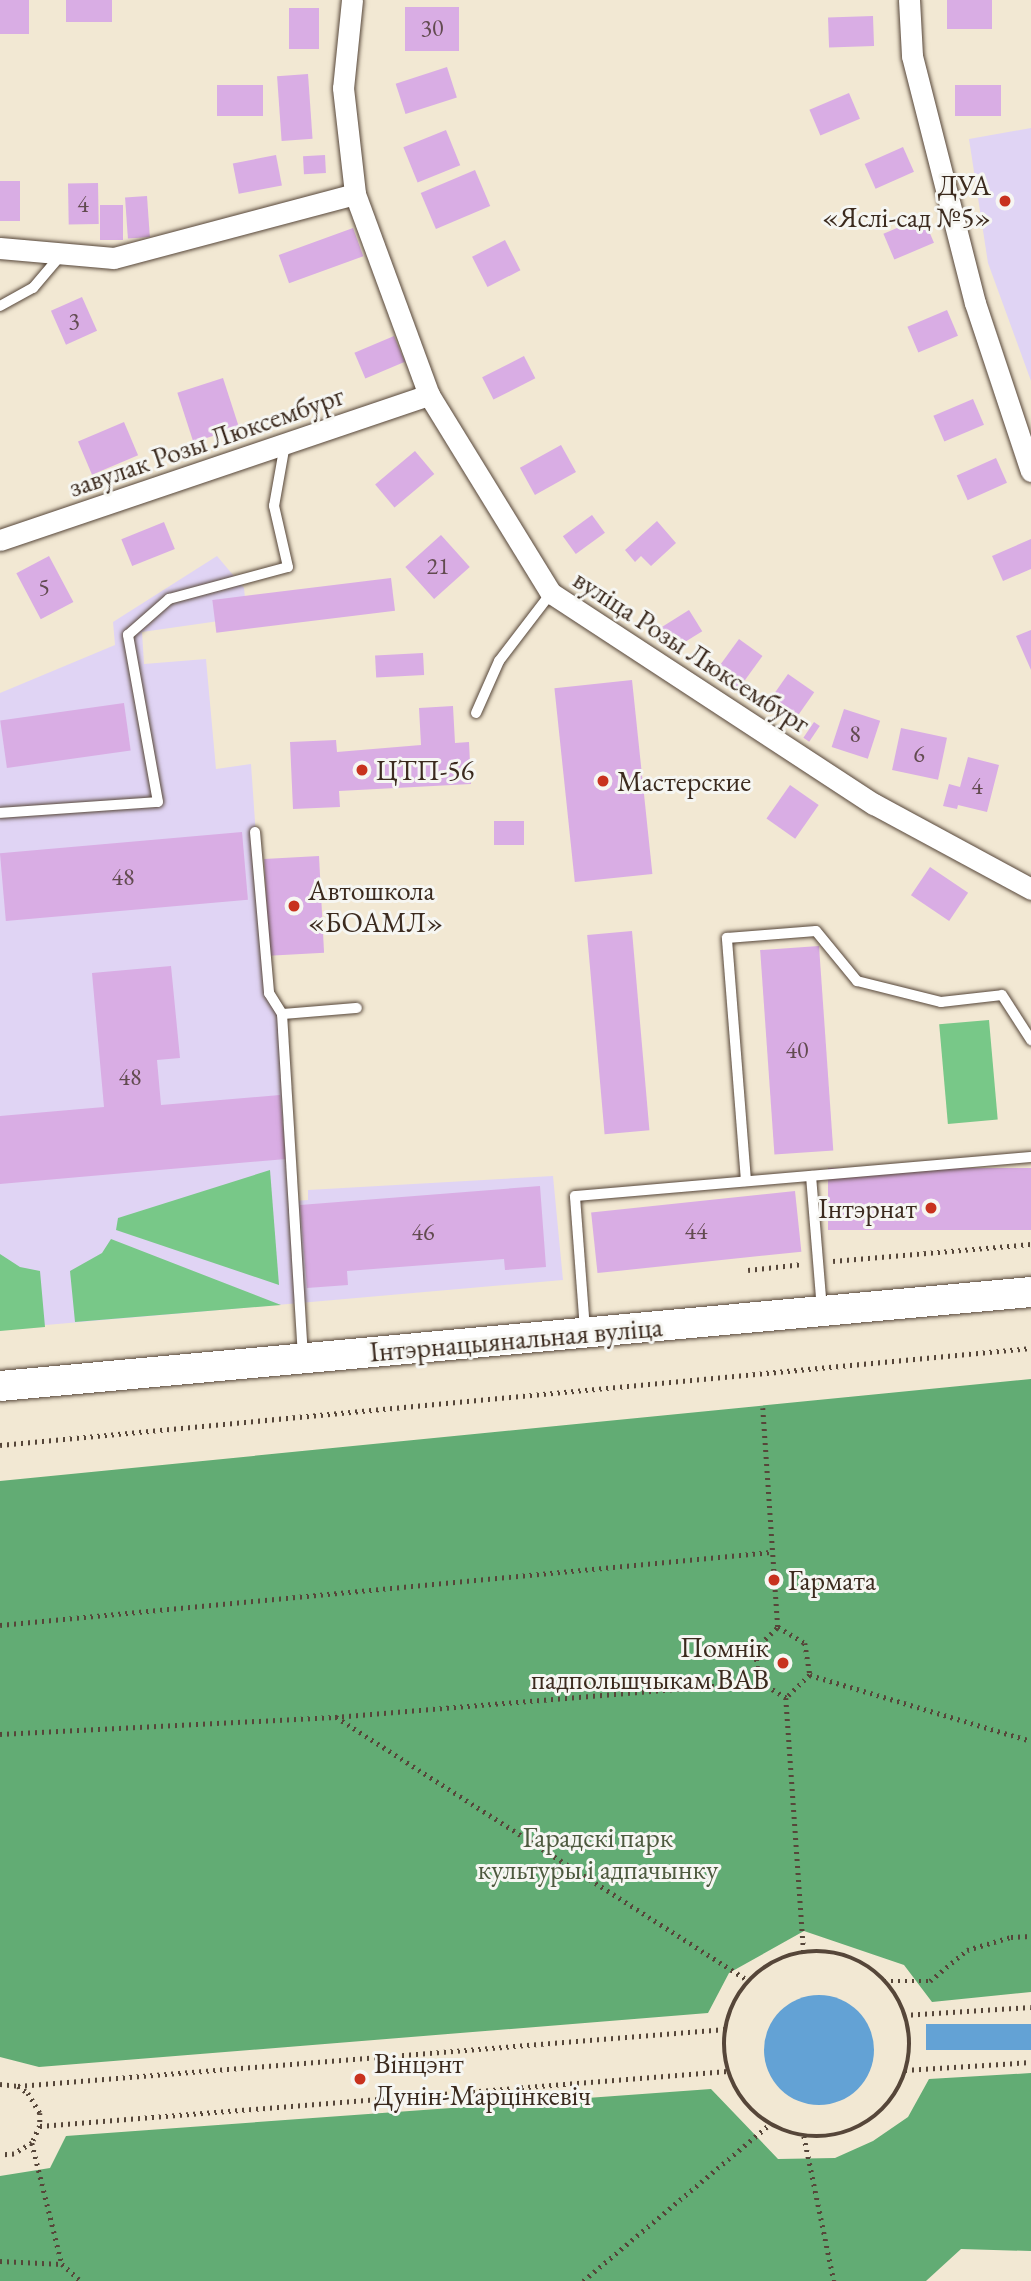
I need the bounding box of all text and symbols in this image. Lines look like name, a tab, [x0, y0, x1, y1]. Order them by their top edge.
house number: 30	[420, 14, 444, 42]
place label: ДУА «Яслі-сад №5»	[822, 168, 991, 234]
house number: 4	[77, 190, 89, 218]
marker: ДУА «Яслі-сад №5»	[997, 193, 1013, 209]
house number: 3	[68, 307, 80, 335]
street label: завулак Розы Люксембург	[64, 378, 348, 504]
house number: 21	[426, 552, 450, 580]
street label: вуліца Розы Люксембург	[567, 562, 817, 740]
house number: 5	[38, 573, 50, 601]
house number: 8	[849, 720, 861, 748]
house number: 6	[913, 740, 925, 768]
place label: ЦТП-56	[376, 753, 474, 787]
marker: ЦТП-56	[354, 762, 370, 778]
place label: Мастерские	[617, 764, 751, 798]
house number: 4	[971, 772, 983, 800]
marker: Мастерские	[595, 773, 611, 789]
house number: 48	[111, 863, 135, 891]
place label: Автошкола «БОАМЛ»	[308, 873, 443, 939]
marker: Автошкола «БОАМЛ»	[286, 898, 302, 914]
house number: 40	[785, 1036, 809, 1064]
house number: 48	[118, 1063, 142, 1091]
place label: Інтэрнат	[818, 1191, 917, 1225]
marker: Інтэрнат	[923, 1200, 939, 1216]
house number: 44	[684, 1217, 708, 1245]
house number: 46	[411, 1218, 435, 1246]
street label: Інтэрнацыянальная вуліца	[368, 1309, 664, 1369]
place label: Гармата	[788, 1563, 876, 1597]
marker: Гармата	[766, 1572, 782, 1588]
place label: Помнік падпольшчыкам ВАВ	[531, 1630, 769, 1696]
marker: Помнік падпольшчыкам ВАВ	[775, 1655, 791, 1671]
park label: Гарадскі парк культуры і адпачынку	[478, 1820, 718, 1886]
place label: Вінцэнт Дунін-Марцінкевіч	[374, 2046, 591, 2112]
marker: Вінцэнт Дунін-Марцінкевіч	[352, 2071, 368, 2087]

